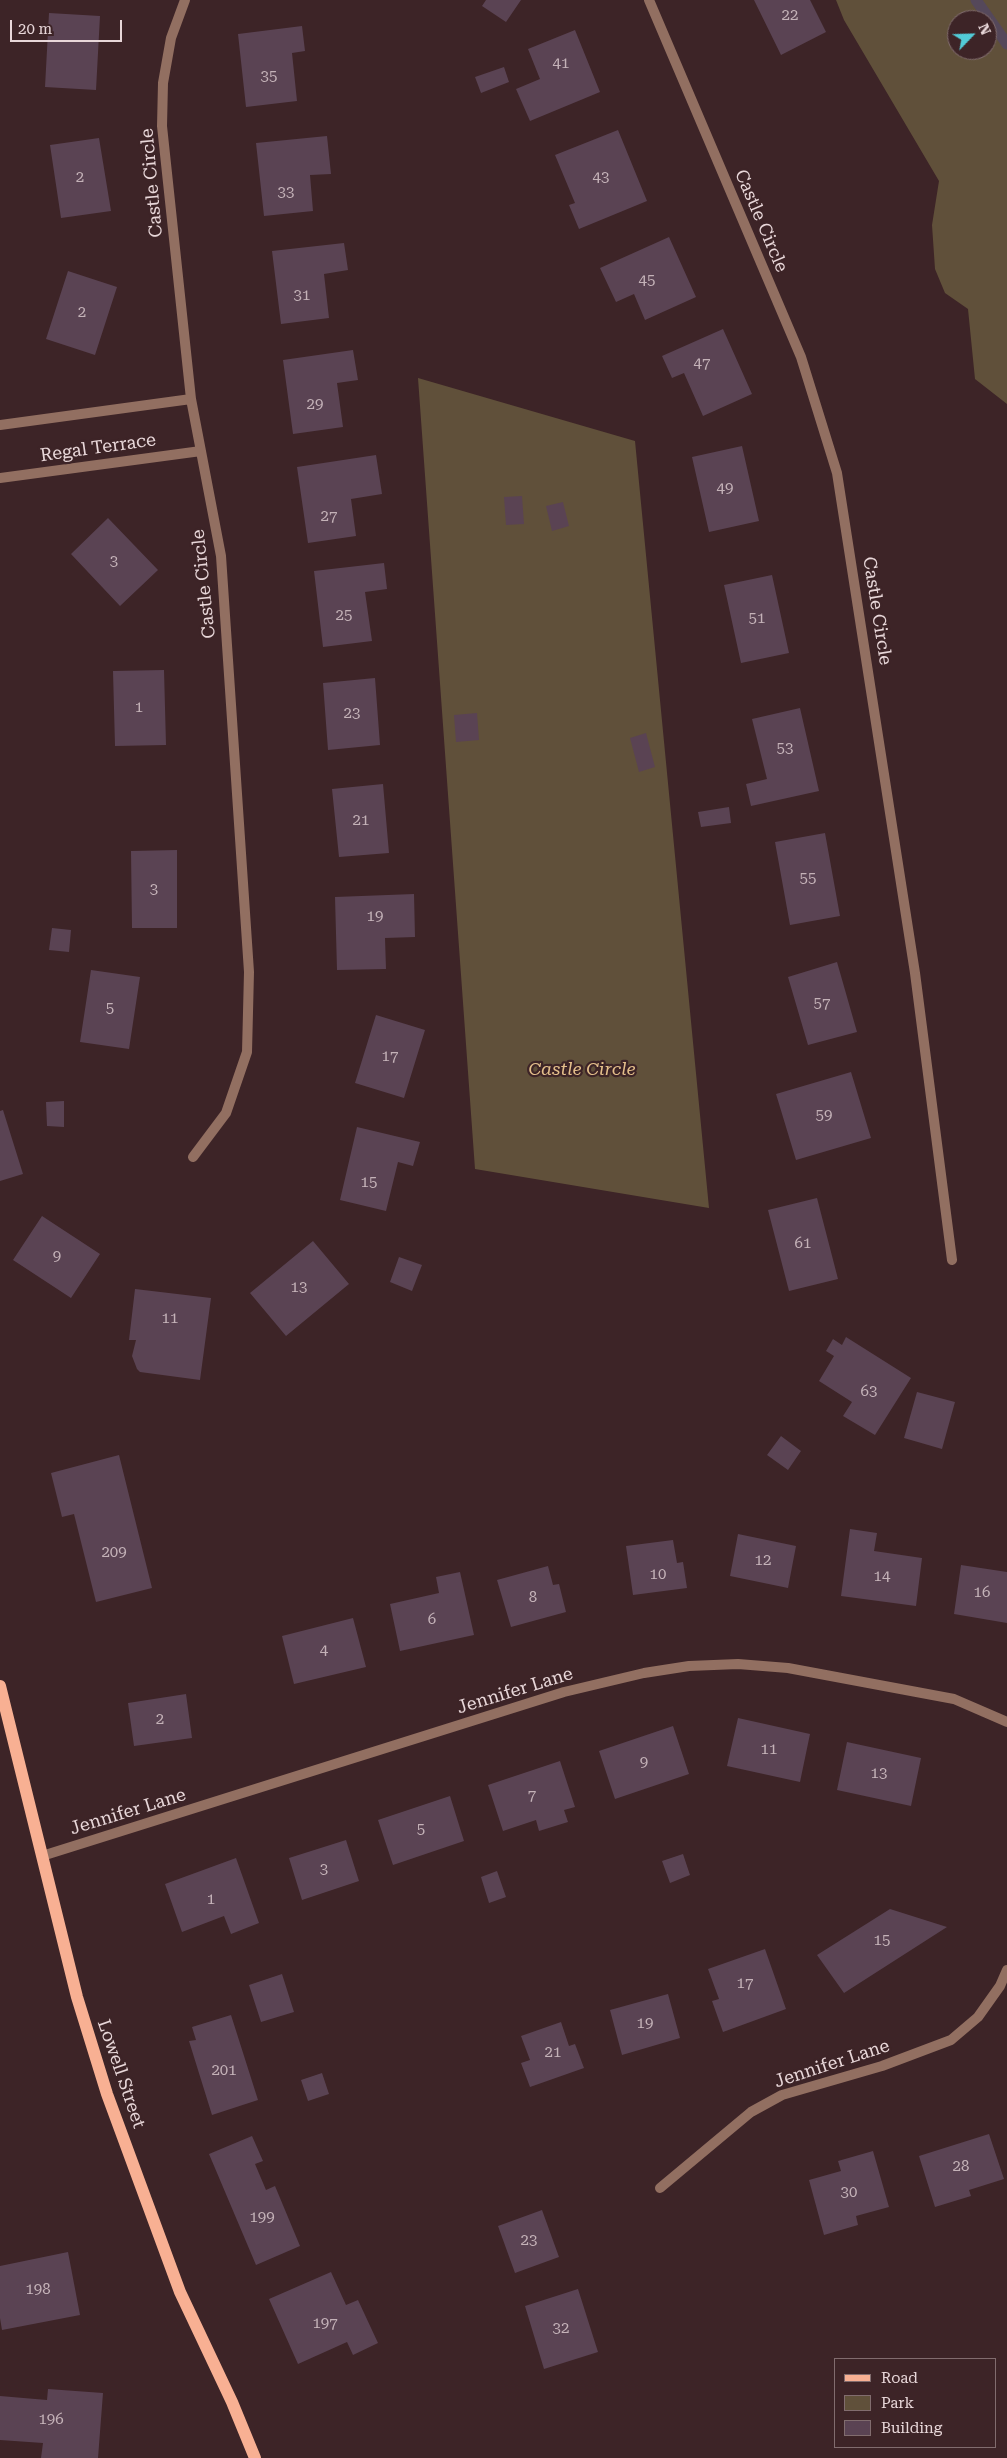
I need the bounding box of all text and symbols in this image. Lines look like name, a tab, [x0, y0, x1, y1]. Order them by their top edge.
house number: 22	[782, 7, 798, 25]
scale bar	[12, 10, 125, 42]
north arrow	[947, 10, 997, 60]
text: 20 m	[18, 20, 52, 38]
text: N	[975, 21, 994, 37]
house number: 41	[553, 55, 569, 73]
house number: 35	[261, 68, 277, 86]
street label: Castle Circle	[136, 128, 168, 238]
street label: Castle Circle	[730, 166, 792, 276]
house number: 2	[76, 169, 84, 187]
house number: 43	[593, 169, 609, 187]
house number: 33	[278, 184, 294, 202]
house number: 45	[639, 272, 655, 290]
house number: 31	[294, 287, 310, 305]
house number: 2	[78, 304, 86, 322]
house number: 47	[694, 355, 710, 373]
house number: 29	[307, 396, 323, 414]
street label: Regal Terrace	[39, 429, 157, 467]
house number: 49	[717, 480, 733, 498]
house number: 27	[321, 508, 337, 526]
street label: Castle Circle	[188, 528, 220, 640]
house number: 3	[110, 553, 118, 571]
street label: Castle Circle	[858, 555, 896, 667]
house number: 25	[336, 607, 352, 625]
house number: 51	[749, 610, 765, 628]
house number: 1	[135, 699, 143, 717]
house number: 23	[344, 705, 360, 723]
house number: 53	[777, 740, 793, 758]
house number: 21	[353, 812, 369, 830]
house number: 55	[800, 870, 816, 888]
house number: 3	[150, 881, 158, 899]
house number: 19	[367, 908, 383, 926]
house number: 57	[814, 995, 830, 1013]
house number: 5	[106, 1000, 114, 1018]
house number: 17	[382, 1048, 398, 1066]
park label: Castle Circle	[528, 1059, 636, 1081]
house number: 59	[816, 1107, 832, 1125]
house number: 15	[361, 1174, 377, 1192]
house number: 61	[795, 1235, 811, 1253]
house number: 9	[53, 1248, 61, 1266]
house number: 13	[291, 1279, 307, 1297]
house number: 11	[162, 1310, 178, 1328]
house number: 63	[861, 1383, 877, 1401]
house number: 209	[101, 1544, 127, 1562]
house number: 12	[755, 1552, 771, 1570]
house number: 10	[650, 1566, 666, 1584]
house number: 14	[874, 1568, 890, 1586]
house number: 16	[974, 1584, 990, 1602]
house number: 8	[529, 1589, 537, 1607]
house number: 6	[428, 1611, 436, 1629]
house number: 4	[320, 1642, 328, 1660]
street label: Jennifer Lane	[454, 1663, 576, 1719]
house number: 2	[156, 1711, 164, 1729]
house number: 11	[761, 1741, 777, 1759]
house number: 9	[640, 1754, 648, 1772]
house number: 13	[871, 1765, 887, 1783]
street label: Jennifer Lane	[67, 1784, 189, 1840]
house number: 7	[528, 1787, 536, 1805]
house number: 5	[417, 1821, 425, 1839]
house number: 3	[320, 1861, 328, 1879]
house number: 1	[207, 1891, 215, 1909]
house number: 15	[874, 1932, 890, 1950]
house number: 17	[737, 1975, 753, 1993]
house number: 19	[637, 2015, 653, 2033]
street label: Lowell Street	[92, 2017, 150, 2131]
street label: Jennifer Lane	[772, 2035, 892, 2093]
house number: 21	[545, 2044, 561, 2062]
house number: 201	[211, 2062, 237, 2080]
house number: 28	[953, 2158, 969, 2176]
house number: 30	[841, 2184, 857, 2202]
house number: 199	[249, 2209, 275, 2227]
house number: 23	[521, 2232, 537, 2250]
house number: 198	[25, 2281, 51, 2299]
house number: 197	[312, 2315, 338, 2333]
house number: 32	[553, 2320, 569, 2338]
legend	[834, 2358, 997, 2448]
text: Road	[881, 2369, 918, 2387]
text: Park	[881, 2394, 914, 2412]
house number: 196	[38, 2411, 64, 2429]
text: Building	[881, 2419, 942, 2437]

